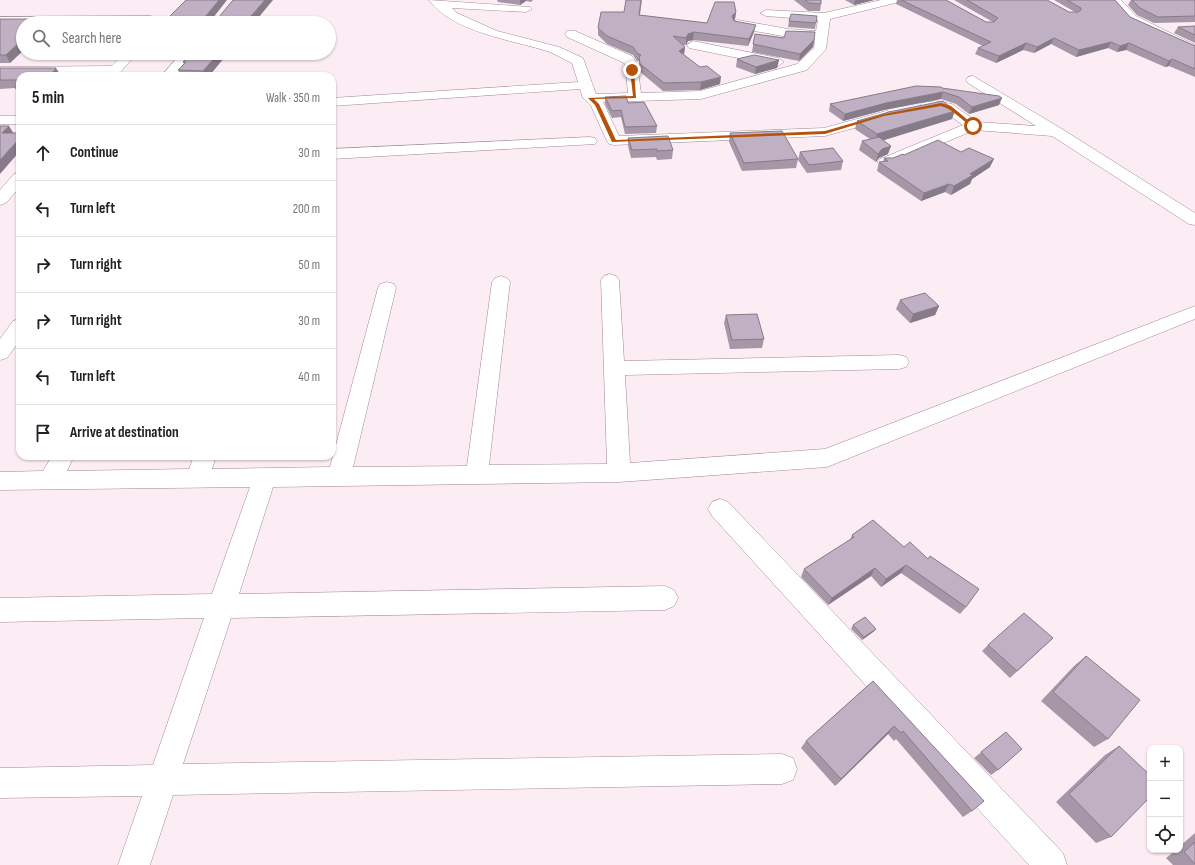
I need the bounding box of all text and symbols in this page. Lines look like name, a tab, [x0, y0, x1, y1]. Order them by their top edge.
search box	[16, 16, 336, 60]
icon: search	[30, 27, 52, 49]
text: Search here	[62, 29, 122, 48]
route end	[623, 61, 641, 79]
text: 5 min	[32, 88, 64, 108]
text: Walk · 350 m	[266, 90, 320, 106]
route start	[964, 117, 982, 135]
icon: ahead	[32, 142, 54, 164]
text: Continue	[70, 143, 119, 162]
text: 30 m	[298, 145, 320, 161]
icon: left	[32, 198, 54, 220]
text: Turn left	[70, 199, 115, 218]
text: 200 m	[293, 201, 320, 217]
icon: right	[32, 254, 54, 276]
text: Turn right	[70, 255, 122, 274]
text: 50 m	[299, 257, 320, 273]
icon: right	[32, 310, 54, 332]
text: Turn right	[70, 311, 122, 330]
text: 30 m	[298, 313, 320, 329]
icon: left	[32, 366, 54, 388]
text: Turn left	[70, 367, 115, 386]
text: 40 m	[298, 369, 320, 385]
icon: arrive	[32, 422, 54, 444]
text: Arrive at destination	[70, 423, 179, 442]
map controls	[1147, 745, 1183, 853]
button: +	[1147, 745, 1183, 781]
button: −	[1147, 781, 1183, 817]
button: locate	[1147, 817, 1183, 853]

